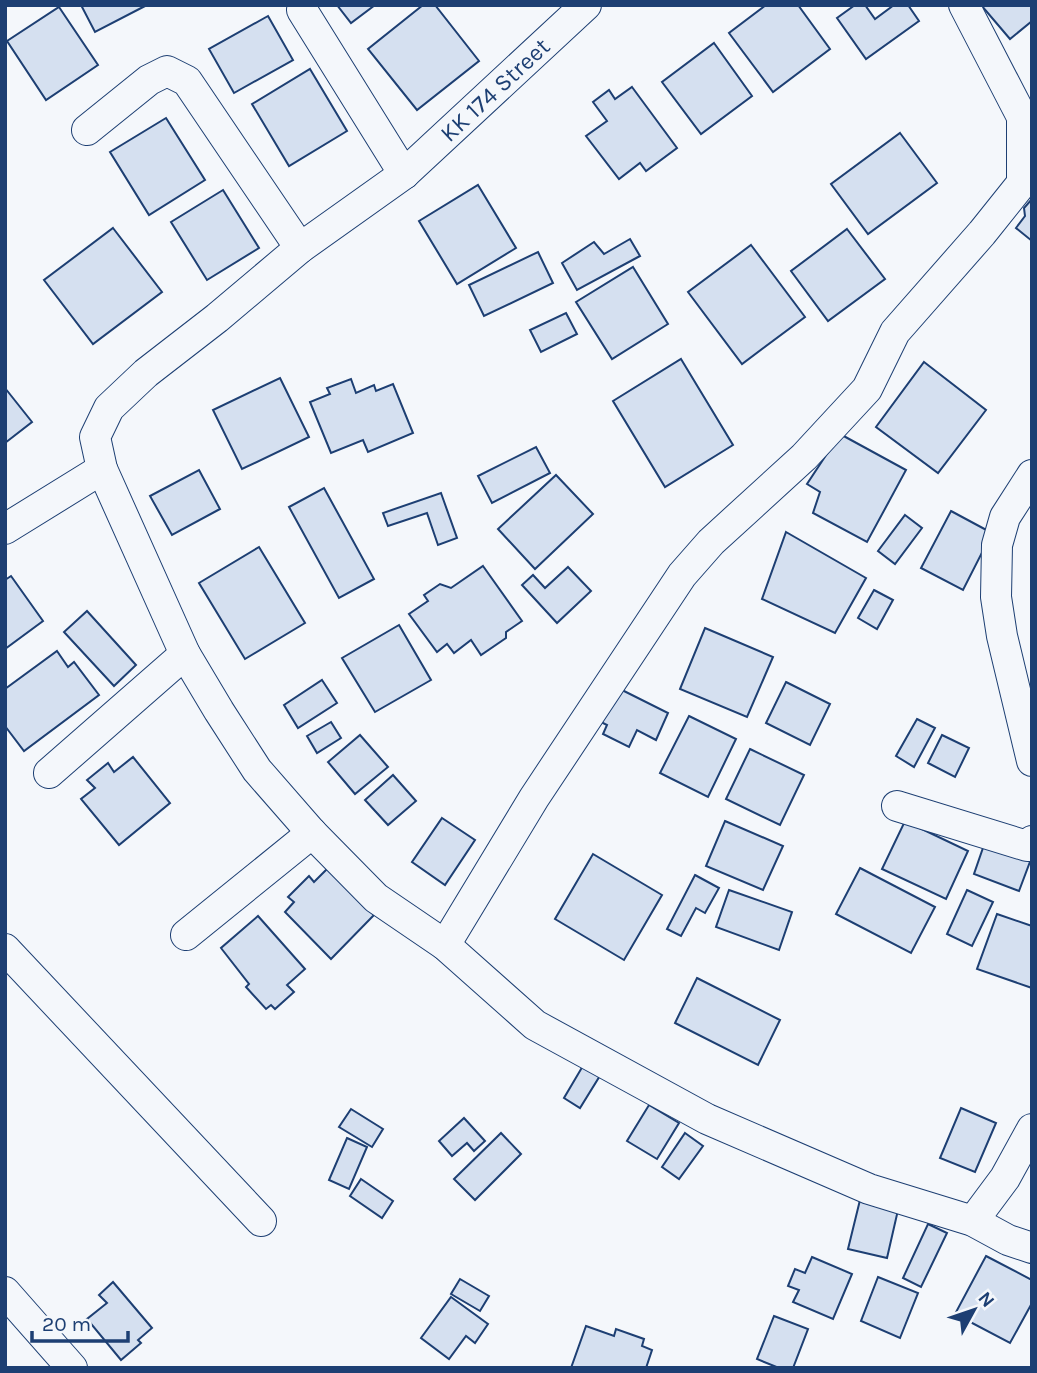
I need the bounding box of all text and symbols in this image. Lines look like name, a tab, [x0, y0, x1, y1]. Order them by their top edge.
street label: KK 174 Street	[435, 32, 555, 148]
north arrow	[939, 1275, 1009, 1345]
text: N	[973, 1287, 999, 1312]
scale bar	[32, 1300, 128, 1344]
text: 20 m	[42, 1312, 91, 1336]

